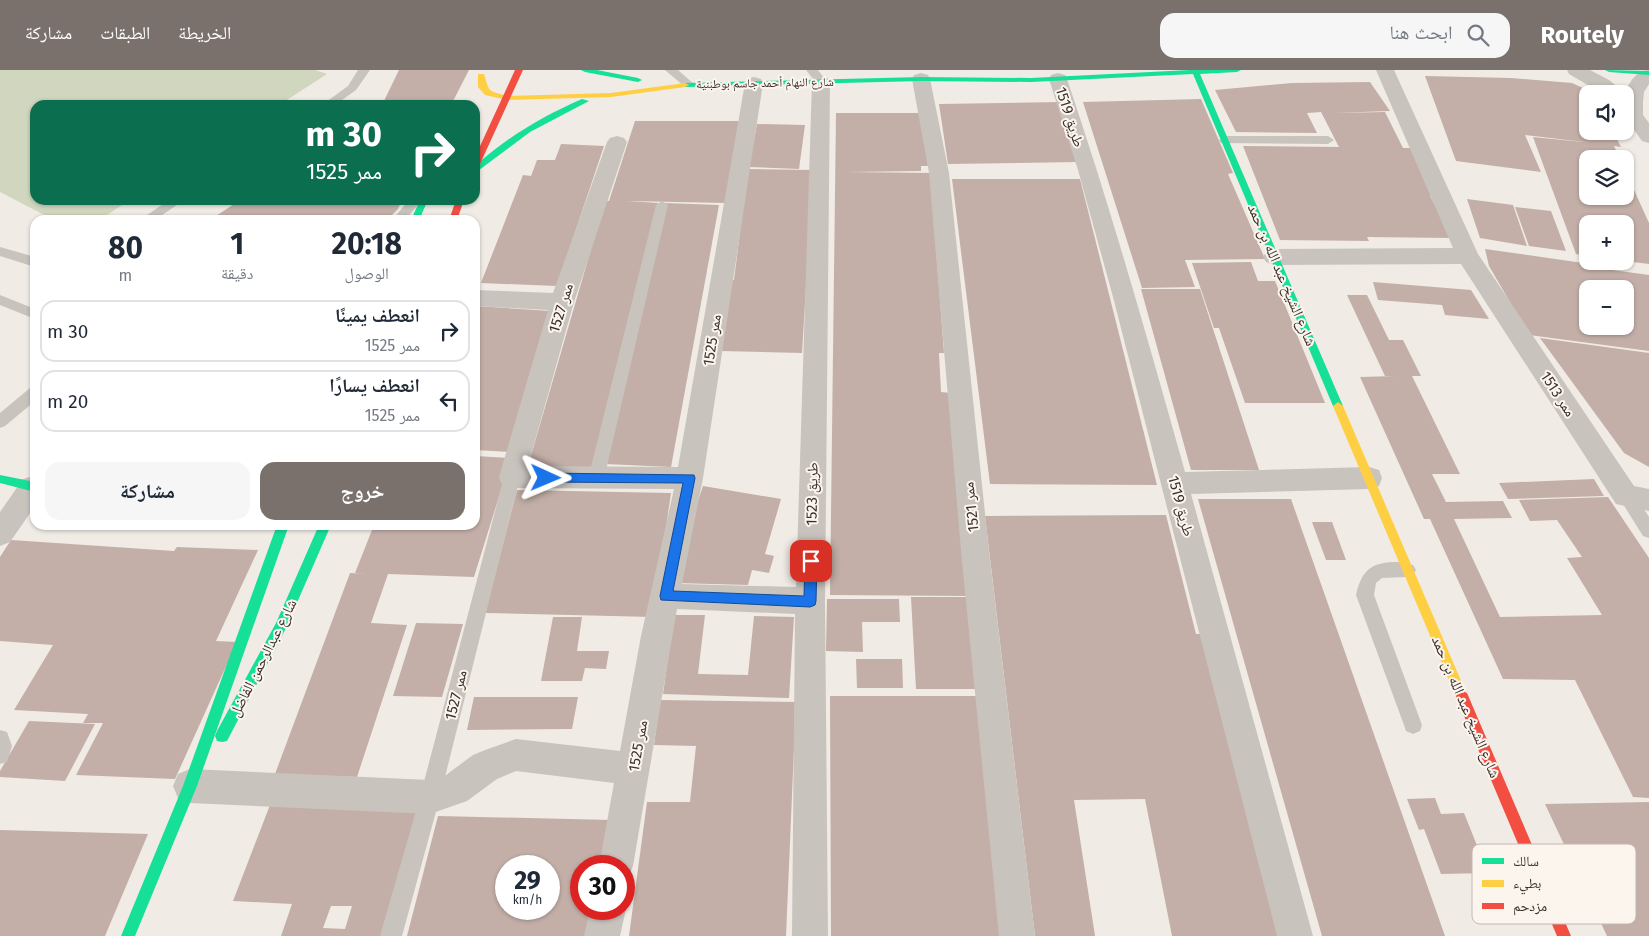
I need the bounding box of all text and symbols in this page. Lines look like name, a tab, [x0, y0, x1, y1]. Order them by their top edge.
search box	[1160, 13, 1510, 58]
text: ابحث هنا	[1389, 21, 1452, 44]
icon: search	[1464, 21, 1492, 49]
text: Routely	[1540, 21, 1624, 49]
text: مشاركة	[25, 22, 72, 44]
text: الطبقات	[100, 22, 150, 44]
text: الخريطة	[178, 22, 231, 44]
street label: شارع النهام أحمد جاسم بوطبنية	[696, 75, 834, 92]
street label: طريق 1519	[1051, 85, 1088, 150]
map controls	[1579, 85, 1634, 335]
button: sound	[1579, 85, 1634, 140]
text: 30 m	[305, 113, 382, 155]
icon: right	[400, 120, 465, 185]
button: layers	[1579, 150, 1634, 205]
text: ممر 1525	[306, 158, 382, 185]
street label: شارع الشيخ عبد الله بن حمد	[1243, 201, 1320, 349]
button: +	[1579, 215, 1634, 270]
text: 1	[230, 226, 244, 262]
text: 20:18	[331, 226, 402, 262]
text: 80	[108, 230, 143, 266]
text: دقيقة	[221, 264, 253, 283]
text: الوصول	[345, 264, 389, 283]
text: m	[119, 266, 132, 285]
button: −	[1579, 280, 1634, 335]
street label: ممر 1527	[545, 281, 577, 335]
text: انعطف يمينًا	[335, 304, 420, 327]
street label: ممر 1525	[699, 313, 725, 367]
icon: right	[435, 317, 463, 345]
text: 30 m	[47, 320, 88, 343]
text: ممر 1525	[365, 336, 420, 355]
street label: ممر 1513	[1537, 368, 1579, 420]
text: انعطف يسارًا	[329, 374, 420, 397]
icon: left	[435, 387, 463, 415]
text: 20 m	[47, 390, 88, 413]
text: ممر 1525	[365, 406, 420, 425]
position arrow	[519, 451, 571, 503]
button: مشاركة	[45, 462, 250, 520]
button: خروج	[260, 462, 465, 520]
street label: طريق 1523	[802, 462, 823, 526]
street label: طريق 1519	[1163, 474, 1198, 539]
street label: ممر 1521	[959, 481, 983, 533]
pin	[790, 540, 832, 582]
icon: arrive	[797, 547, 825, 575]
street label: شارع عبدالرحمن الفاضل	[226, 596, 301, 720]
street label: شارع الشيخ عبد الله بن حمد	[1427, 633, 1504, 781]
street label: ممر 1527	[441, 668, 471, 722]
street label: ممر 1525	[625, 719, 651, 773]
legend	[1472, 844, 1636, 924]
text: سالك	[1513, 853, 1539, 870]
speed limit sign: 30	[570, 855, 635, 920]
text: 29	[514, 866, 541, 896]
text: بطيء	[1513, 875, 1542, 895]
text: km/h	[513, 893, 542, 907]
text: مزدحم	[1513, 898, 1547, 916]

